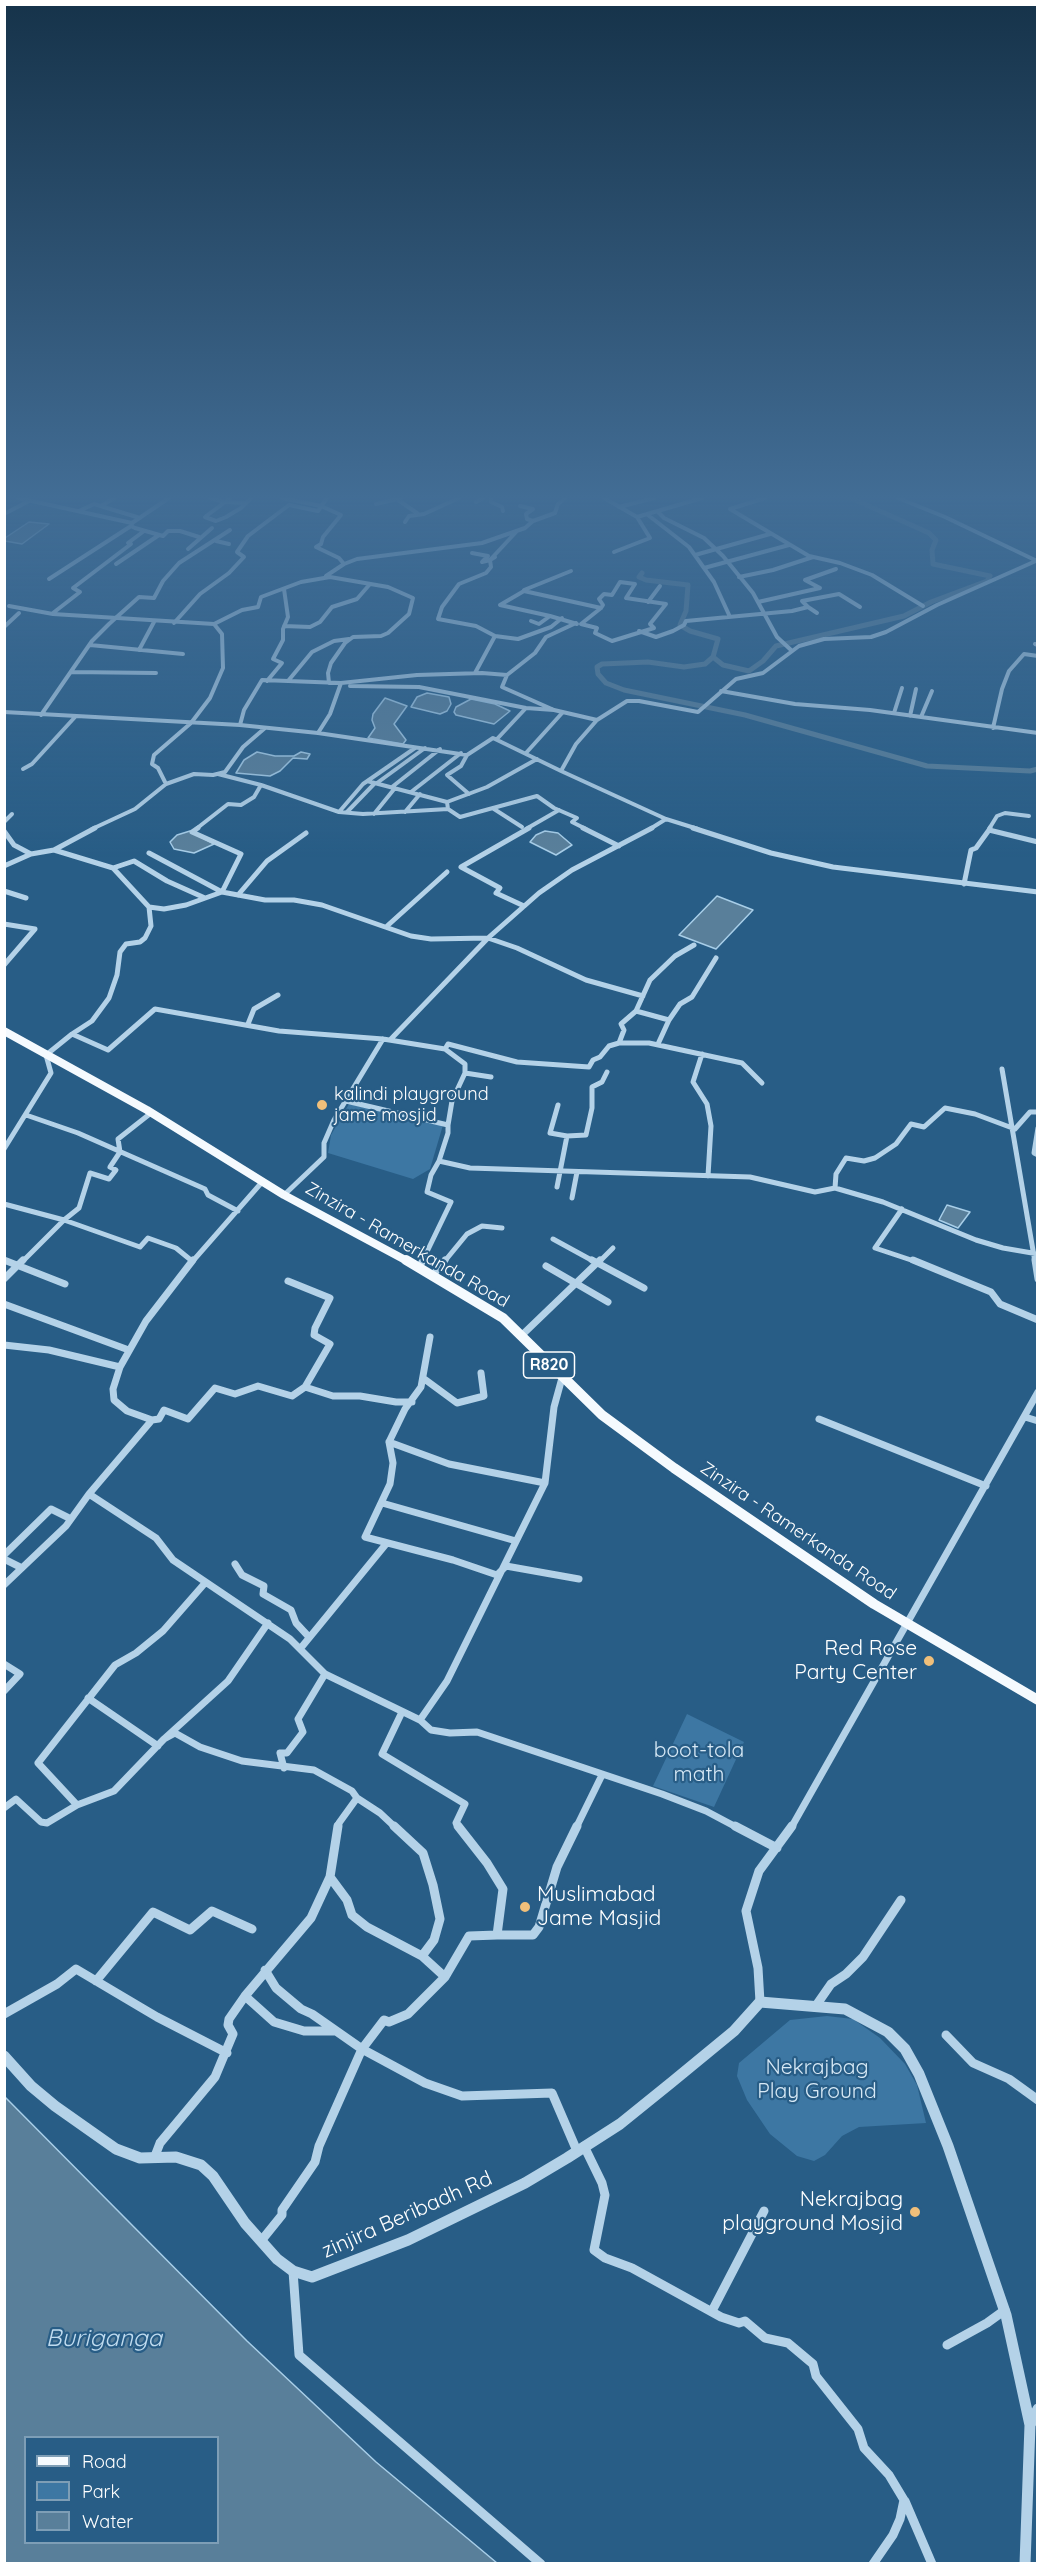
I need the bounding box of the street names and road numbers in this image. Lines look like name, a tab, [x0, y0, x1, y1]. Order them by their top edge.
street label: Zinzira - Ramerkanda Road	[301, 1178, 513, 1312]
road number: R820	[524, 1352, 574, 1378]
street label: Zinzira - Ramerkanda Road	[696, 1457, 900, 1605]
street label: zinjira Beribadh Rd	[318, 2166, 496, 2264]

